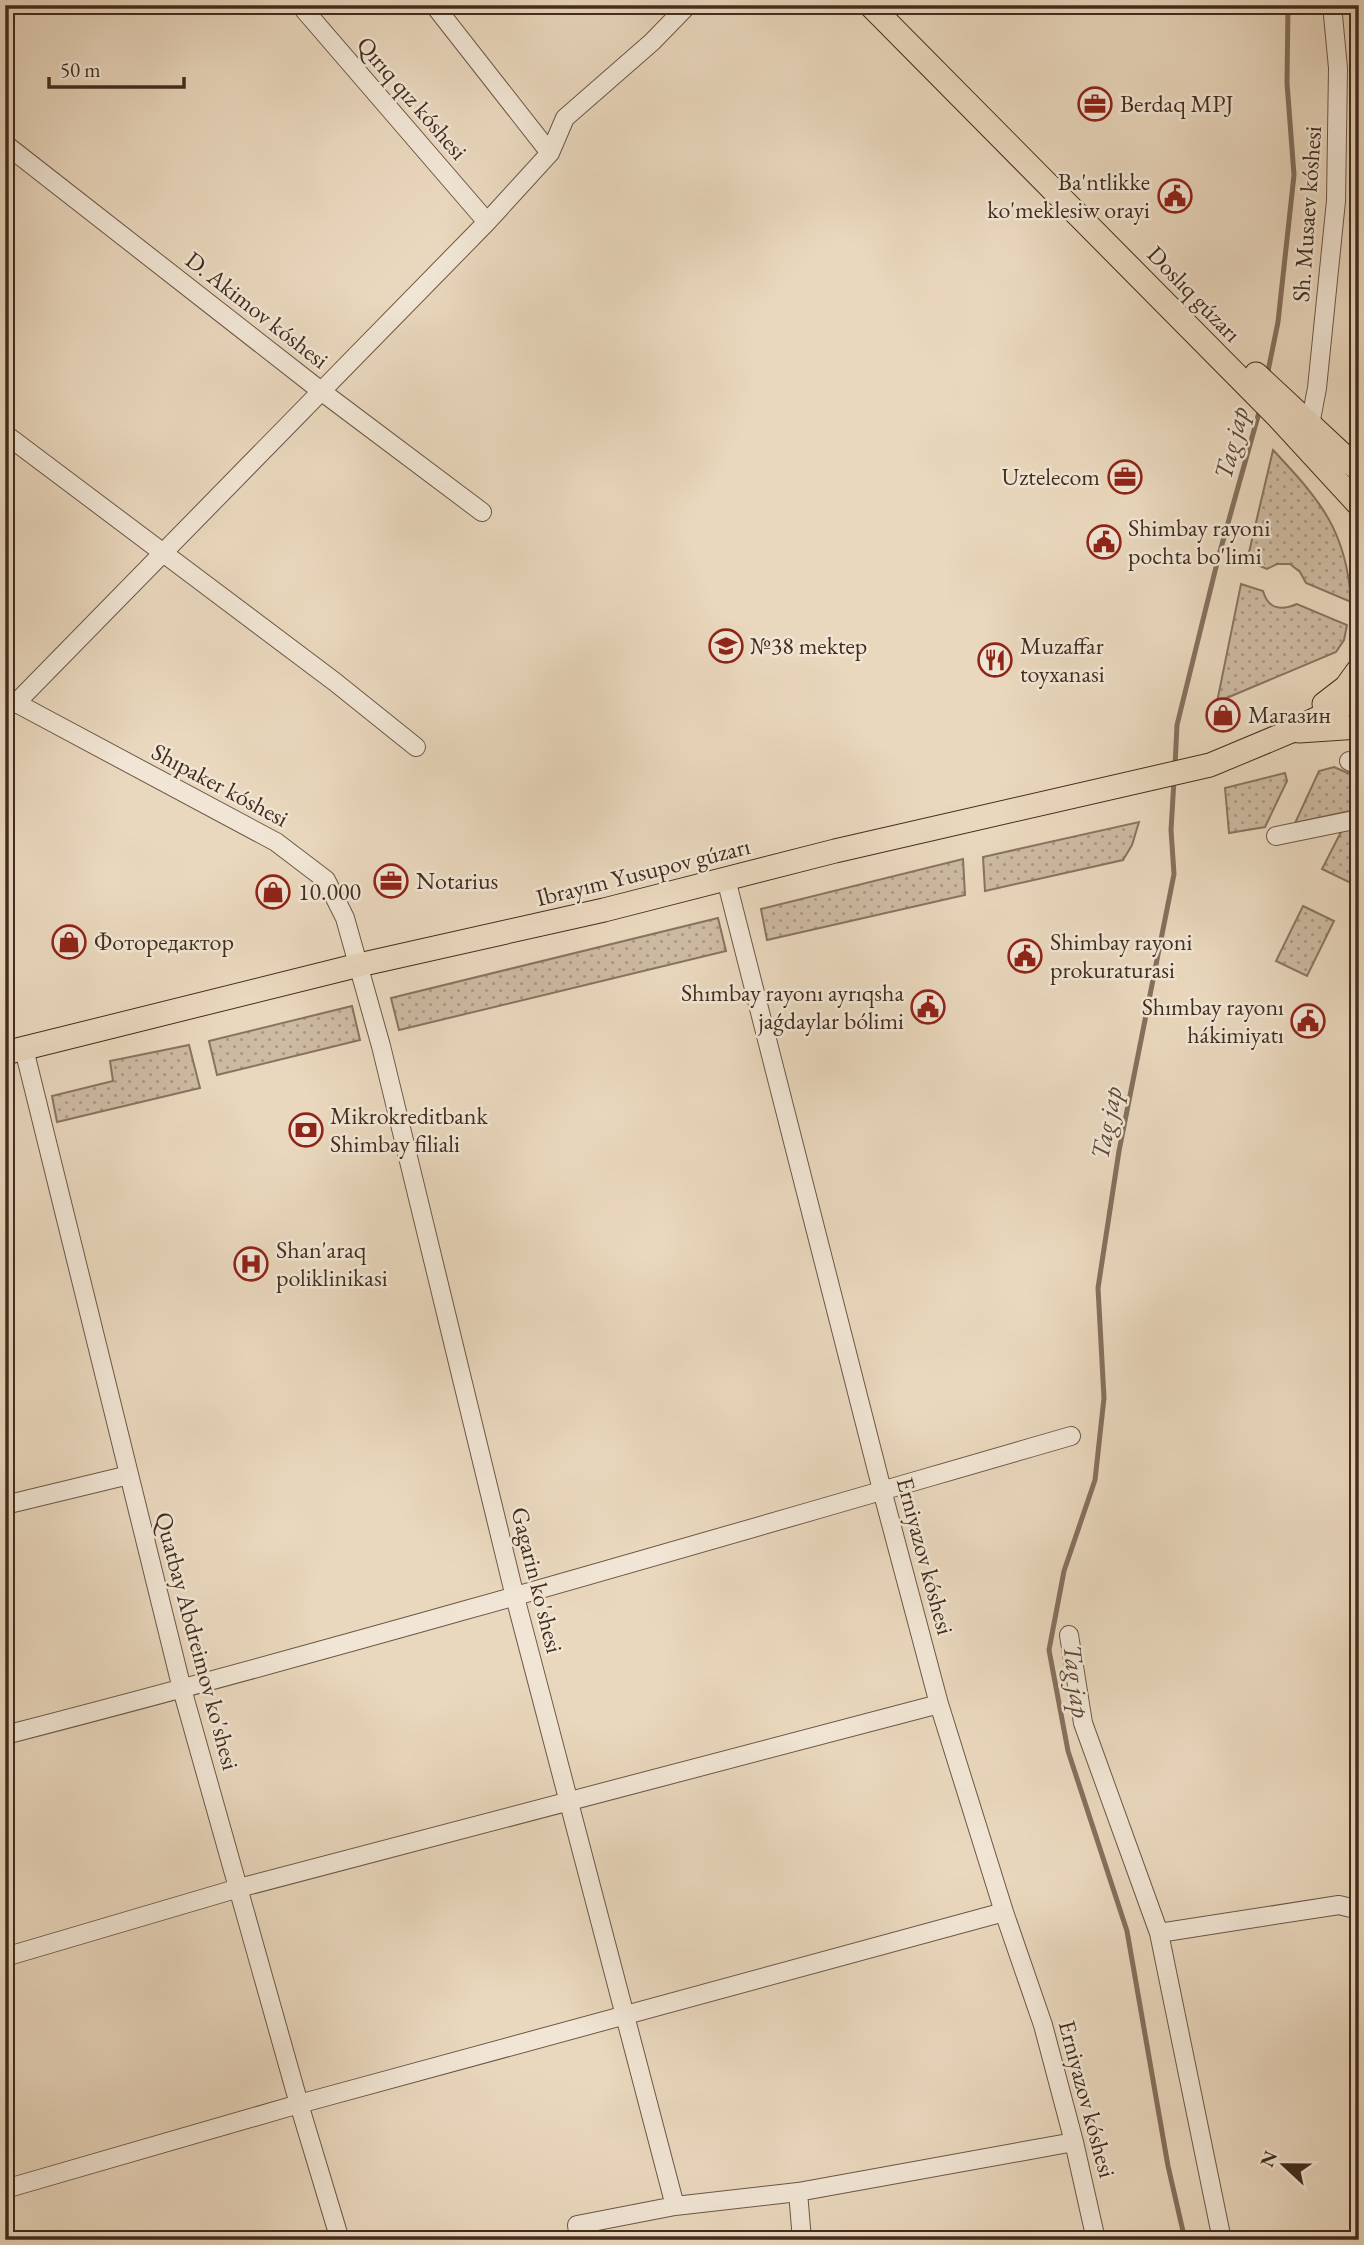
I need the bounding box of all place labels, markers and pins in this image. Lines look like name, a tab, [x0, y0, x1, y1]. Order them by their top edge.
office icon: Berdaq MPJ	[1076, 85, 1114, 123]
place label: Berdaq MPJ	[1120, 88, 1234, 119]
place label: Ba'ntlikke ko'meklesiw orayi	[987, 166, 1150, 225]
public building icon: Ba'ntlikke ko'meklesiw orayi	[1156, 177, 1194, 215]
office icon: Uztelecom	[1106, 458, 1144, 496]
place label: Uztelecom	[1002, 461, 1100, 492]
place label: Shimbay rayoni pochta bo'limi	[1128, 512, 1270, 571]
public building icon: Shimbay rayoni pochta bo'limi	[1085, 523, 1123, 561]
school or university icon: №38 mektep	[707, 627, 745, 665]
place label: №38 mektep	[750, 630, 867, 661]
place label: Muzaffar toyxanasi	[1020, 630, 1105, 689]
restaurant icon: Muzaffar toyxanasi	[976, 641, 1014, 679]
shop icon: Магазин	[1204, 696, 1242, 734]
place label: Магазин	[1248, 699, 1331, 730]
office icon: Notarius	[372, 862, 410, 900]
place label: Notarius	[416, 865, 498, 896]
shop icon: 10.000	[254, 873, 292, 911]
place label: 10.000	[298, 876, 361, 907]
shop icon: Фоторедактор	[50, 923, 88, 961]
place label: Фоторедактор	[94, 926, 234, 957]
place label: Shimbay rayoni prokuraturasi	[1050, 926, 1192, 985]
public building icon: Shimbay rayoni prokuraturasi	[1006, 937, 1044, 975]
place label: Shımbay rayonı ayrıqsha jaǵdaylar bólimi	[681, 977, 904, 1036]
public building icon: Shımbay rayonı ayrıqsha jaǵdaylar bólimi	[909, 988, 947, 1026]
place label: Shımbay rayonı hákimiyatı	[1142, 991, 1284, 1050]
public building icon: Shımbay rayonı hákimiyatı	[1289, 1002, 1327, 1040]
place label: Mikrokreditbank Shimbay filiali	[330, 1100, 488, 1159]
bank icon: Mikrokreditbank Shimbay filiali	[287, 1111, 325, 1149]
place label: Shan'araq poliklinikasi	[276, 1234, 388, 1293]
hospital icon: Shan'araq poliklinikasi	[232, 1245, 270, 1283]

